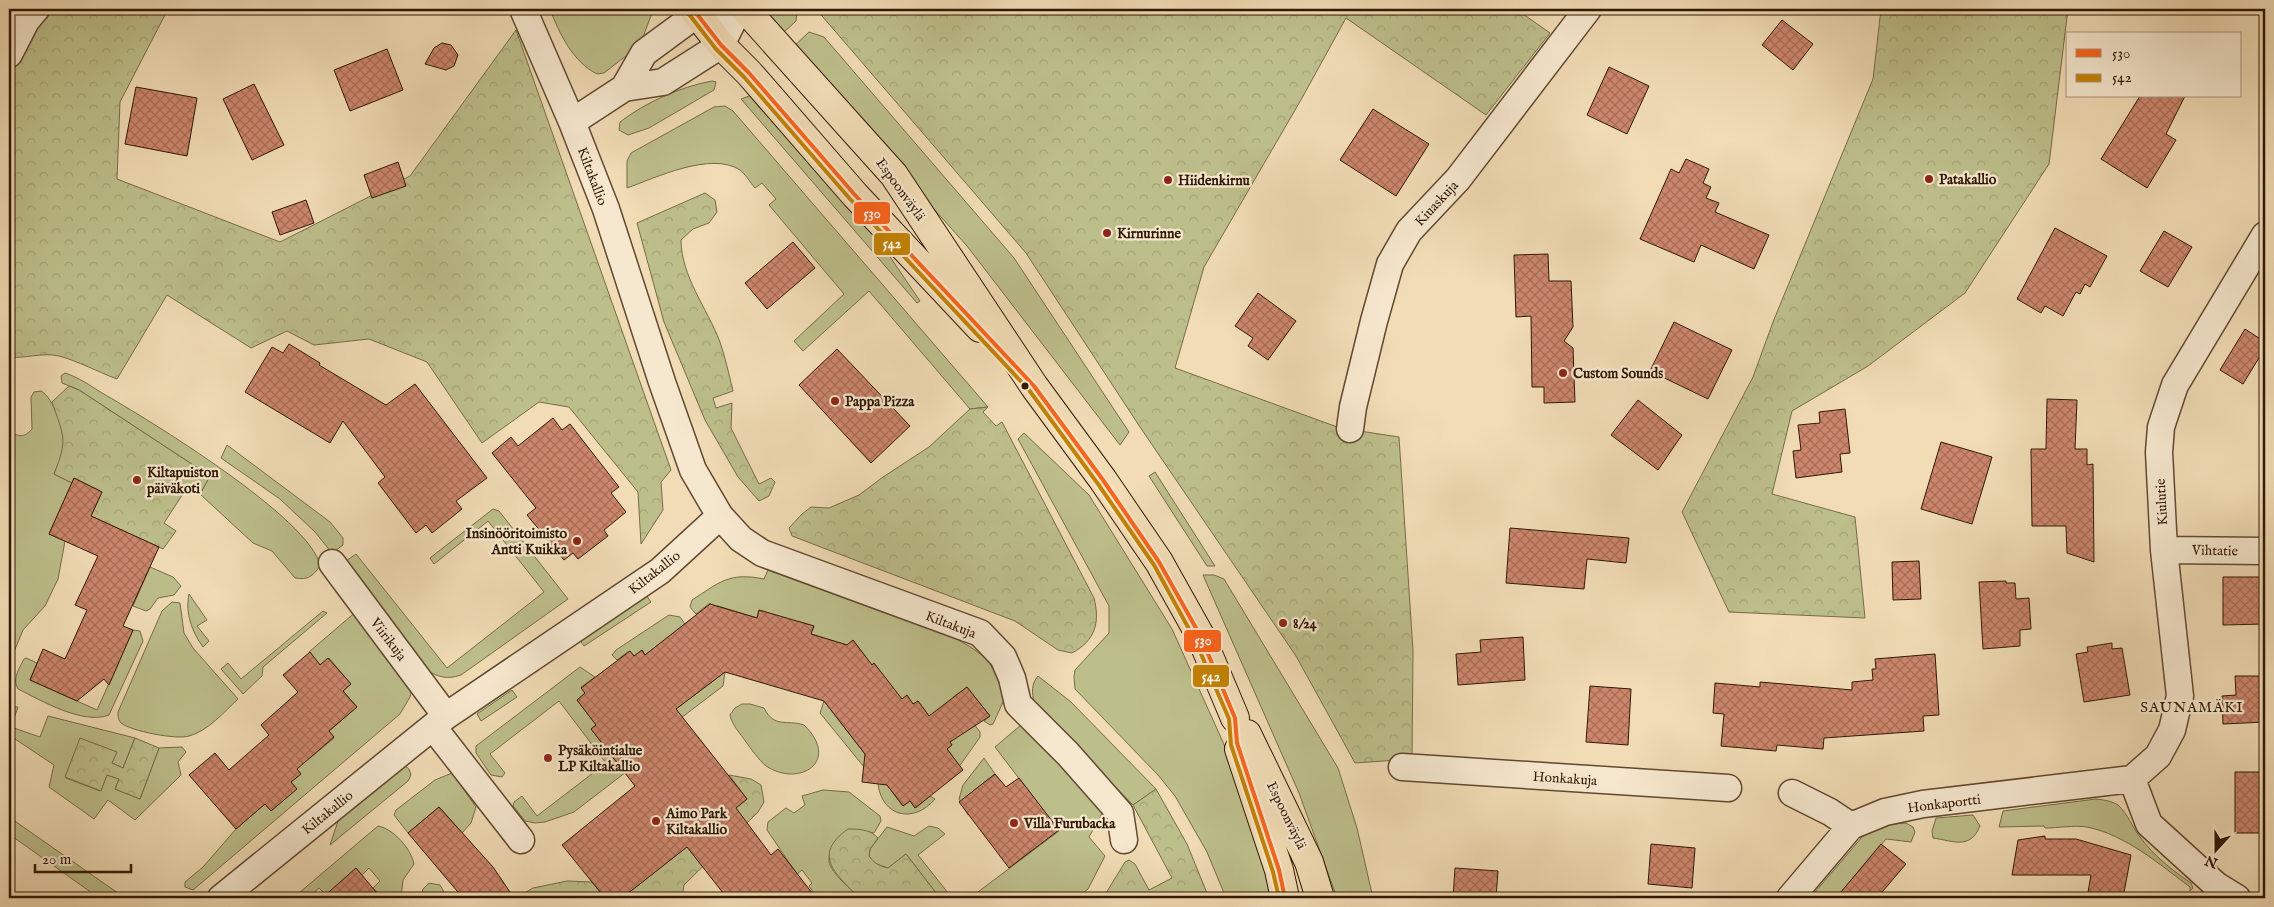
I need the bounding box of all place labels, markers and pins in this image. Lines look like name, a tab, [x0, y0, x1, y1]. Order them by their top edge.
place label: Patakallio	[1939, 171, 1997, 189]
place label: Hiidenkirnu	[1178, 172, 1251, 190]
marker: Patakallio	[1923, 173, 1935, 185]
marker: Hiidenkirnu	[1162, 174, 1174, 186]
place label: Kirnurinne	[1117, 225, 1181, 243]
marker: Kirnurinne	[1101, 227, 1113, 239]
place label: Custom Sounds	[1573, 365, 1663, 383]
marker: Custom Sounds	[1557, 367, 1569, 379]
unlabelled marker	[1020, 381, 1030, 391]
place label: Pappa Pizza	[845, 393, 915, 411]
marker: Pappa Pizza	[829, 395, 841, 407]
place label: Kiltapuiston päiväkoti	[146, 464, 219, 498]
marker: Kiltapuiston päiväkoti	[131, 474, 143, 486]
place label: Insinööritoimisto Antti Kuikka	[466, 525, 568, 559]
marker: Insinööritoimisto Antti Kuikka	[571, 535, 583, 547]
place label: 8/24	[1293, 615, 1318, 633]
marker: 8/24	[1277, 617, 1289, 629]
place label: Pysäköintialue LP Kiltakallio	[558, 742, 643, 776]
marker: Pysäköintialue LP Kiltakallio	[542, 752, 554, 764]
place label: Aimo Park Kiltakallio	[665, 805, 728, 839]
marker: Aimo Park Kiltakallio	[650, 815, 662, 827]
place label: Villa Furubacka	[1023, 815, 1116, 833]
marker: Villa Furubacka	[1008, 817, 1020, 829]

